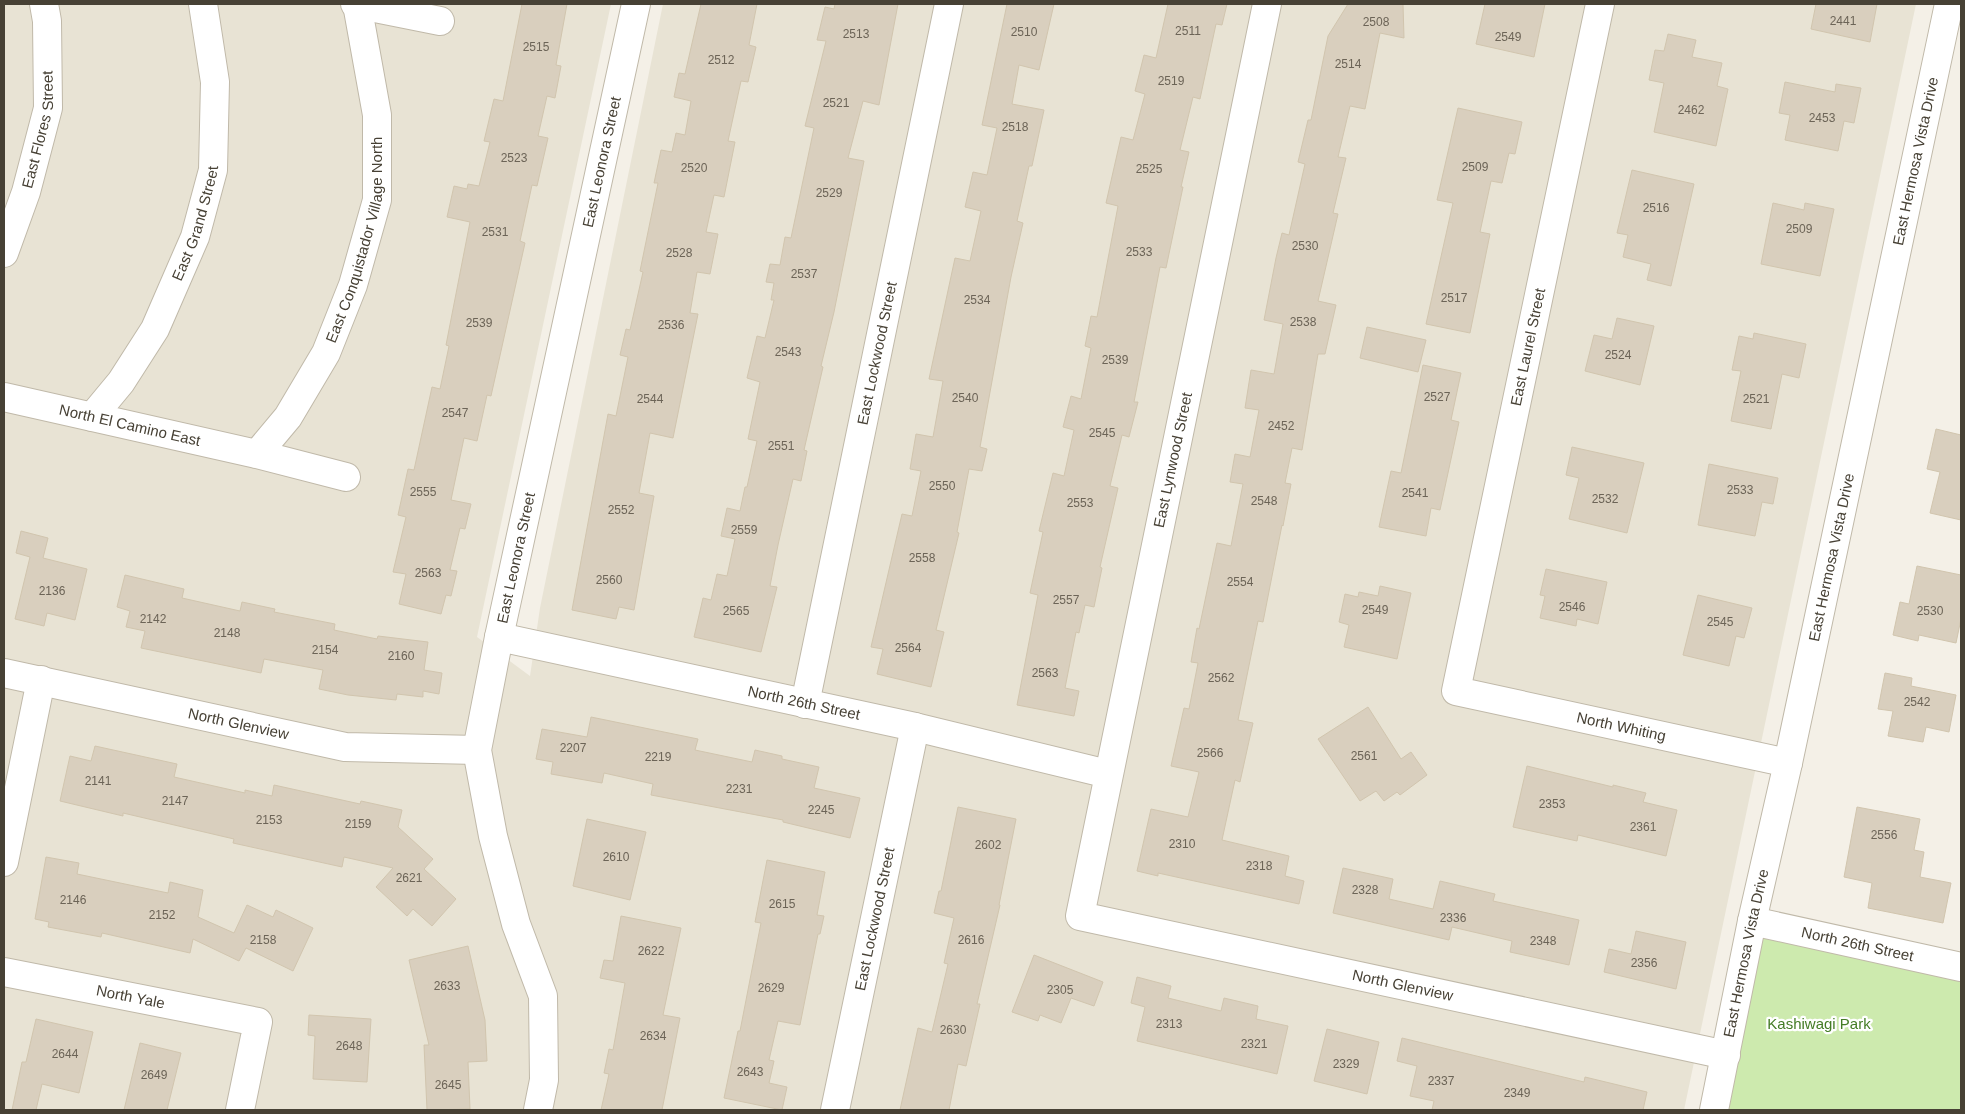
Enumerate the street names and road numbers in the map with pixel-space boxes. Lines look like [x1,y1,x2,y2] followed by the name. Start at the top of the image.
[18,70,56,190] street label: East Flores Street
[1889,75,1941,247] street label: East Hermosa Vista Drive
[579,94,624,229] street label: East Leonora Street
[322,137,385,345] street label: East Conquistador Village North
[168,165,221,283] street label: East Grand Street
[854,279,900,426] street label: East Lockwood Street
[1507,286,1548,407] street label: East Laurel Street
[1150,390,1195,529] street label: East Lynwood Street
[58,401,203,449] street label: North El Camino East
[1805,472,1857,643] street label: East Hermosa Vista Drive
[493,490,538,625] street label: East Leonora Street
[746,682,863,723] street label: North 26th Street
[187,704,291,743] street label: North Glenview
[1575,708,1668,744] street label: North Whiting
[851,845,898,992] street label: East Lockwood Street
[1720,867,1772,1039] street label: East Hermosa Vista Drive
[1800,923,1916,964] street label: North 26th Street
[1351,966,1455,1004] street label: North Glenview
[95,981,166,1011] street label: North Yale

